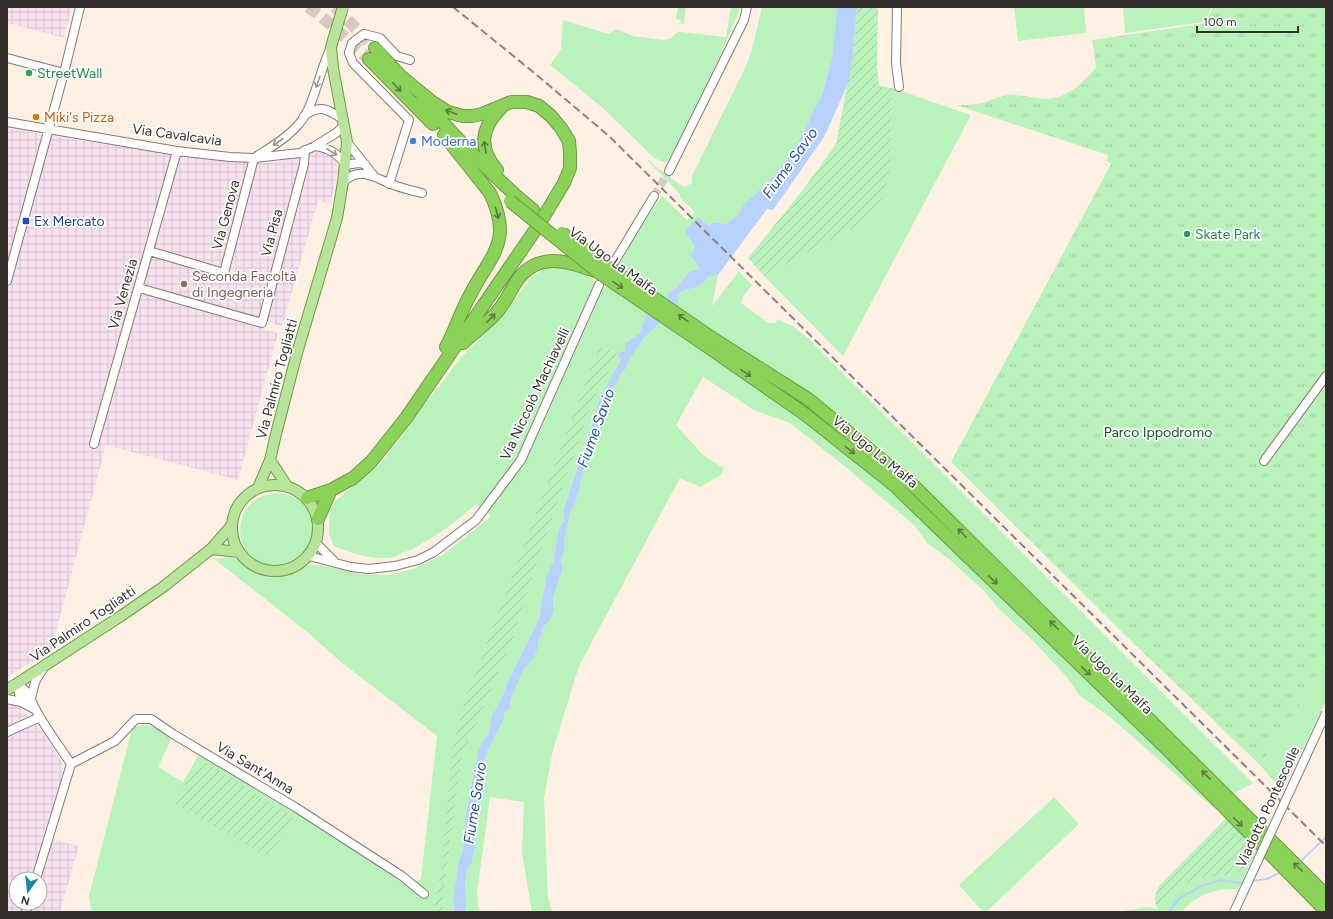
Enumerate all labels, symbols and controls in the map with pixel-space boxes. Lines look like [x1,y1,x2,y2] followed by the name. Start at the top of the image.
[1197,8,1298,34] scale bar
[1203,15,1237,29] text: 100 m
[37,65,102,82] place label: StreetWall
[24,68,34,78] marker: StreetWall
[313,75,321,87] one-way arrow
[392,82,402,92] one-way arrow
[445,107,457,115] one-way arrow
[44,109,114,126] place label: Miki's Pizza
[31,112,41,122] marker: Miki's Pizza
[131,120,223,150] street label: Via Cavalcavia
[758,124,822,202] water label: Fiume Savio
[421,133,477,150] place label: Moderna
[408,136,418,146] marker: Moderna
[273,138,284,146] one-way arrow
[481,141,489,154] one-way arrow
[327,148,338,156] one-way arrow
[208,178,244,252] street label: Via Genova
[494,206,501,219] one-way arrow
[258,207,286,259] street label: Via Pisa
[34,213,105,230] place label: Ex Mercato
[21,216,31,226] marker: Ex Mercato
[565,223,661,299] street label: Via Ugo La Malfa
[1195,226,1261,243] place label: Skate Park
[1182,229,1192,239] marker: Skate Park
[105,257,141,331] street label: Via Venezia
[192,268,296,301] place label: Seconda Facoltà di Ingegneria
[179,279,189,289] marker: Seconda Facoltà di Ingegneria
[612,281,623,289] one-way arrow
[487,313,496,323] one-way arrow
[678,314,689,322] one-way arrow
[253,317,301,441] street label: Via Palmiro Togliatti
[497,325,573,463] street label: Via Niccolò Machiavelli
[740,369,751,377] one-way arrow
[573,386,619,470] water label: Fiume Savio
[829,412,921,492] street label: Via Ugo La Malfa
[1104,424,1212,441] park label: Parco Ippodromo
[845,446,856,455] one-way arrow
[957,528,967,538] one-way arrow
[988,576,998,585] one-way arrow
[27,582,139,666] street label: Via Palmiro Togliatti
[1049,620,1059,630] one-way arrow
[1068,632,1156,718] street label: Via Ugo La Malfa
[1081,666,1091,676] one-way arrow
[213,738,297,798] street label: Via Sant'Anna
[1233,744,1304,870] street label: Viadotto Pontescolle
[460,760,490,845] water label: Fiume Savio
[1201,771,1211,780] one-way arrow
[1233,817,1243,827] one-way arrow
[1293,862,1303,872] one-way arrow
[8,871,48,911] north arrow
[20,893,31,908] text: N

